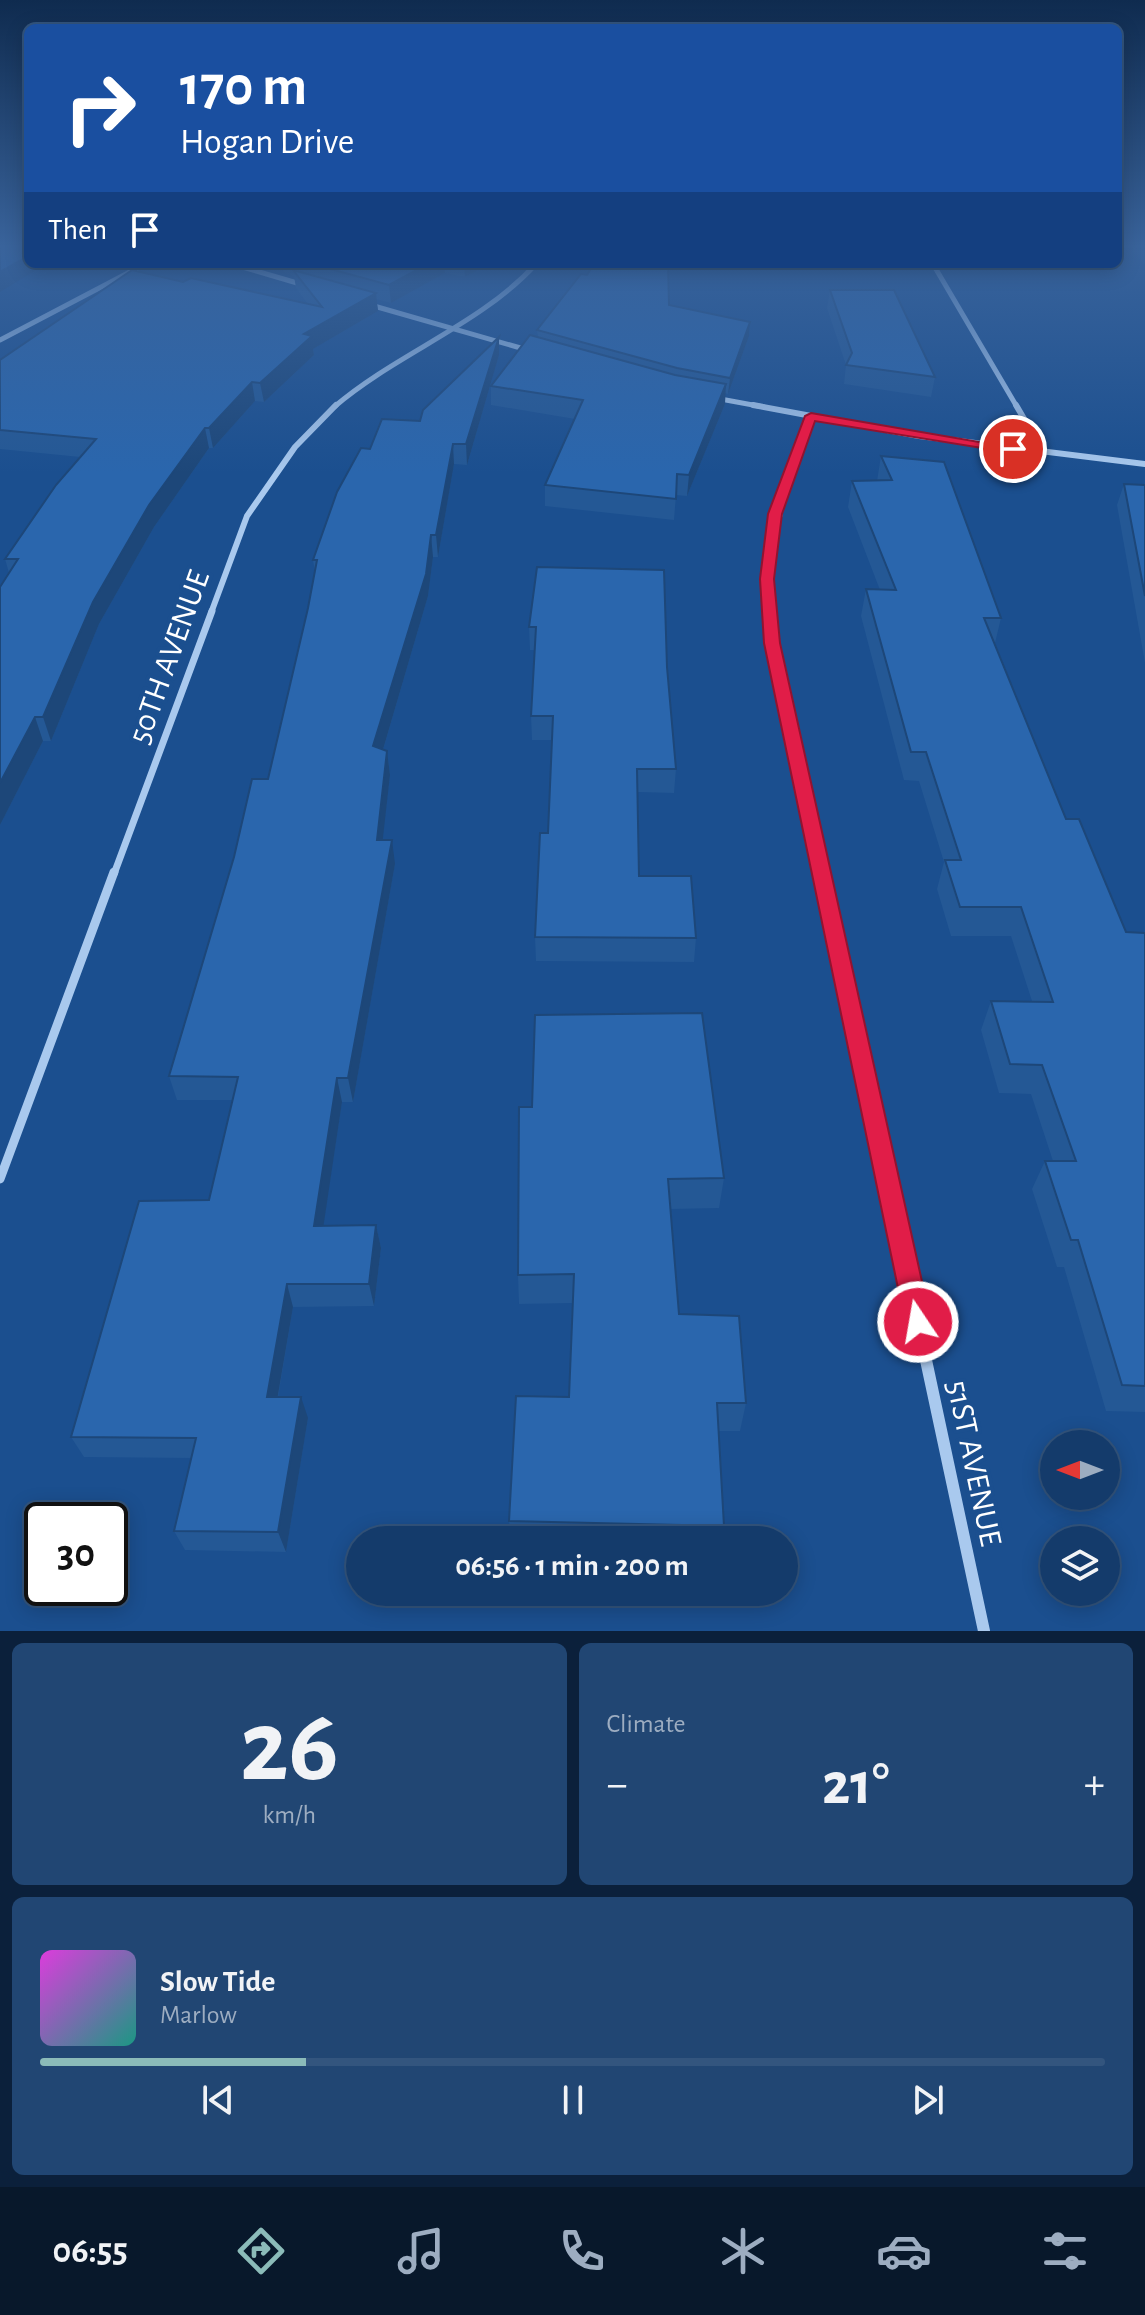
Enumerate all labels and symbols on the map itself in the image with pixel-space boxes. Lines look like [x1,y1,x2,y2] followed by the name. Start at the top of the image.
[979,415,1047,483] pin
[123,566,215,748] street label: 50TH AVENUE
[876,1280,960,1364] position arrow
[941,1377,1007,1549] street label: 51ST AVENUE
[1040,1430,1120,1510] north arrow
[24,1502,128,1606] speed limit sign: 30

